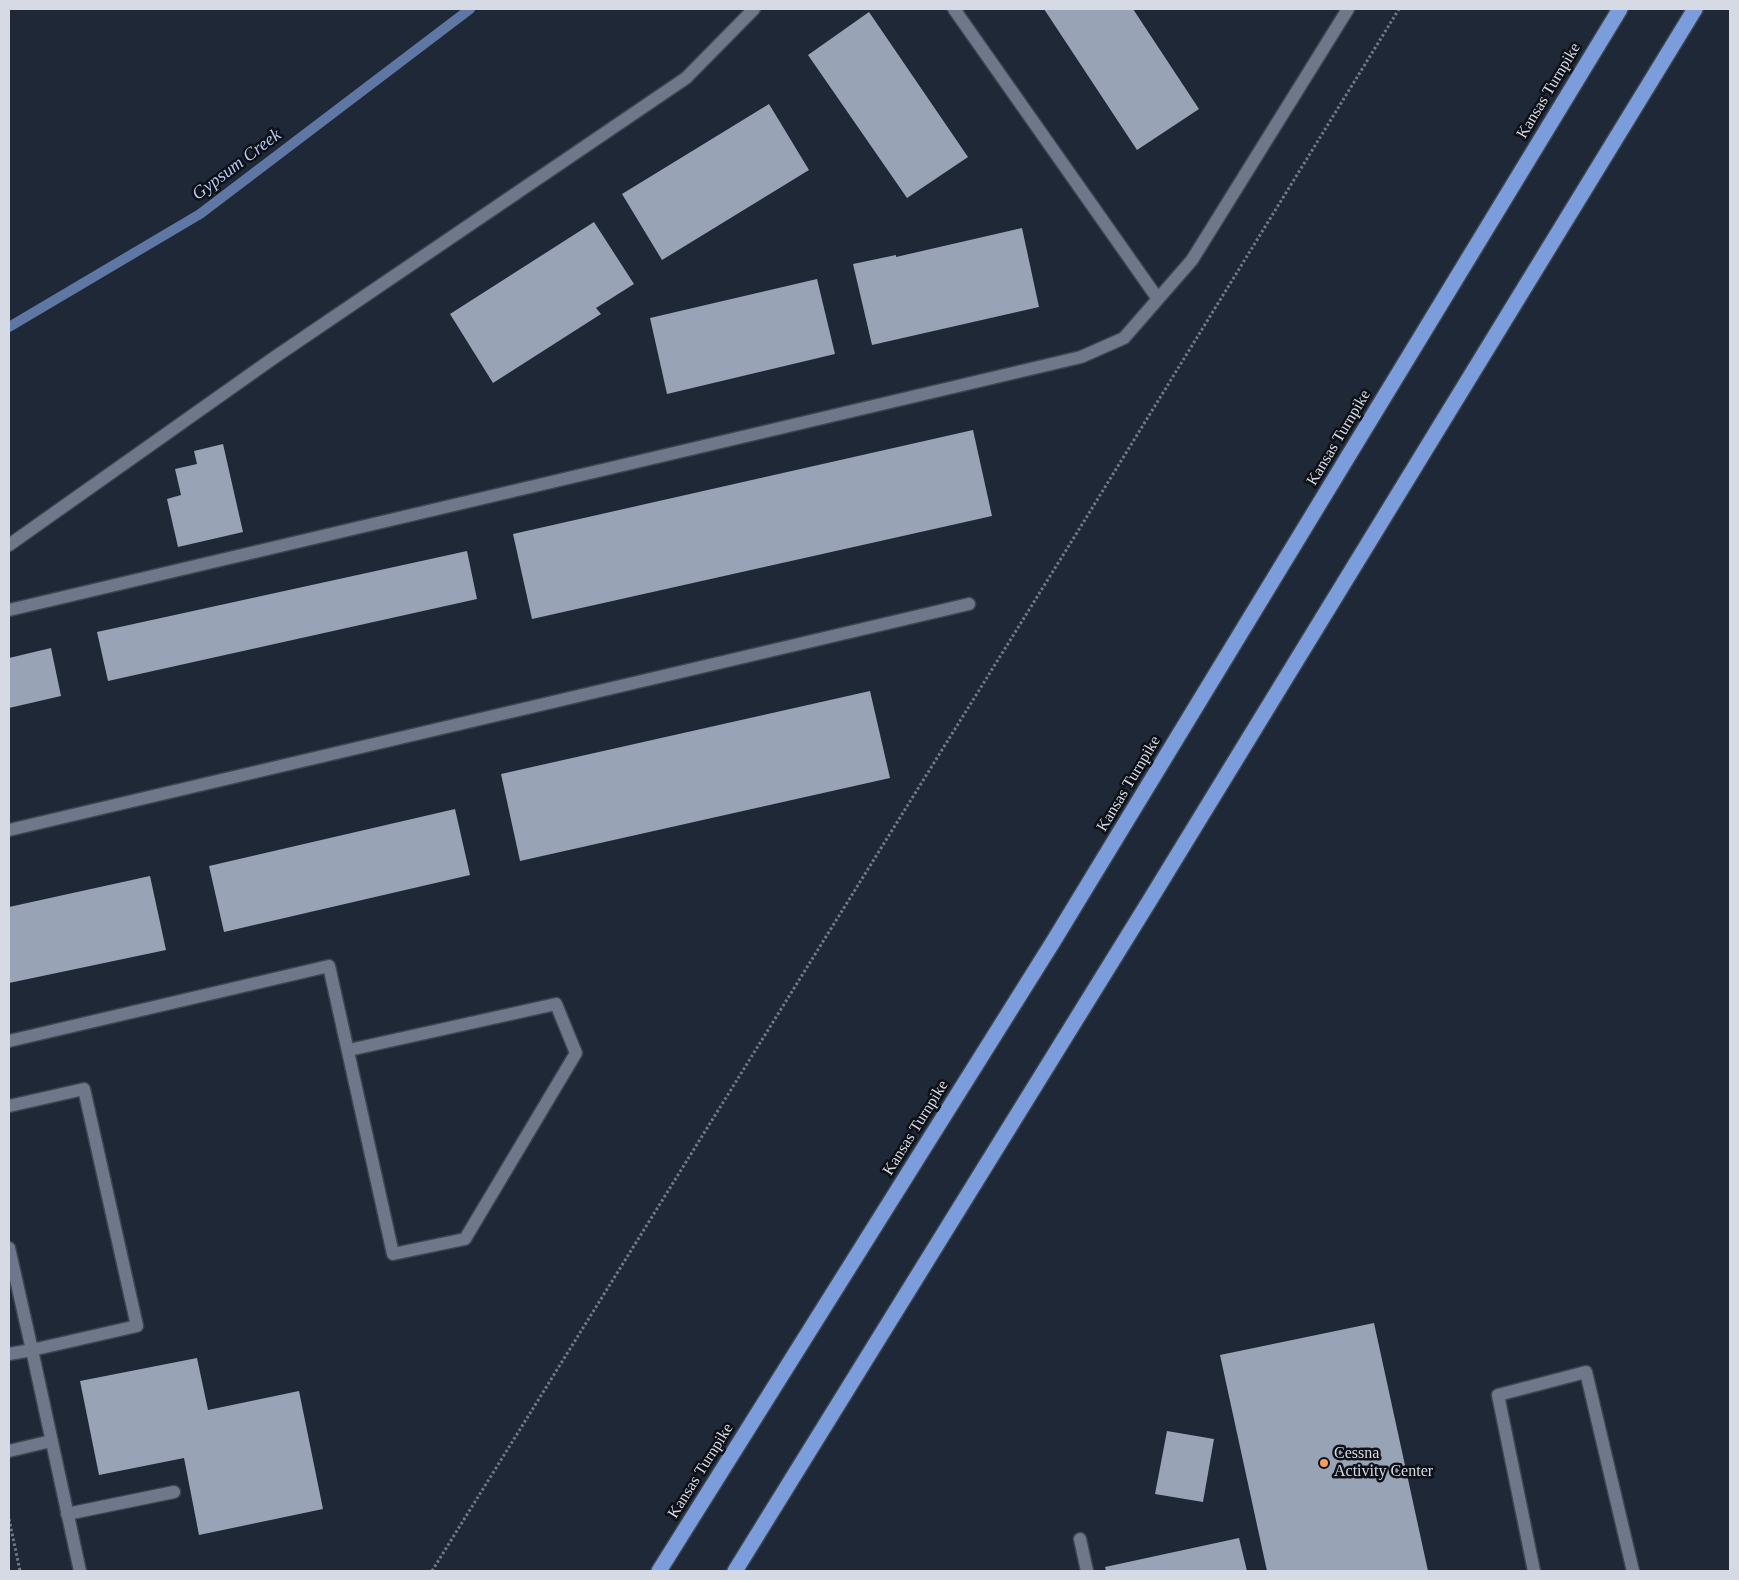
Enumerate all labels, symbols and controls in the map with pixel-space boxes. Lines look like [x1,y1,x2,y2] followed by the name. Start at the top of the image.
[1513,40,1585,142] street label: Kansas Turnpike
[188,125,286,205] water label: Gypsum Creek
[1303,387,1375,489] street label: Kansas Turnpike
[1093,733,1165,835] street label: Kansas Turnpike
[879,1077,953,1179] street label: Kansas Turnpike
[664,1420,738,1522] street label: Kansas Turnpike
[1334,1444,1433,1482] place label: Cessna Activity Center
[1318,1457,1330,1469] marker: Cessna Activity Center

